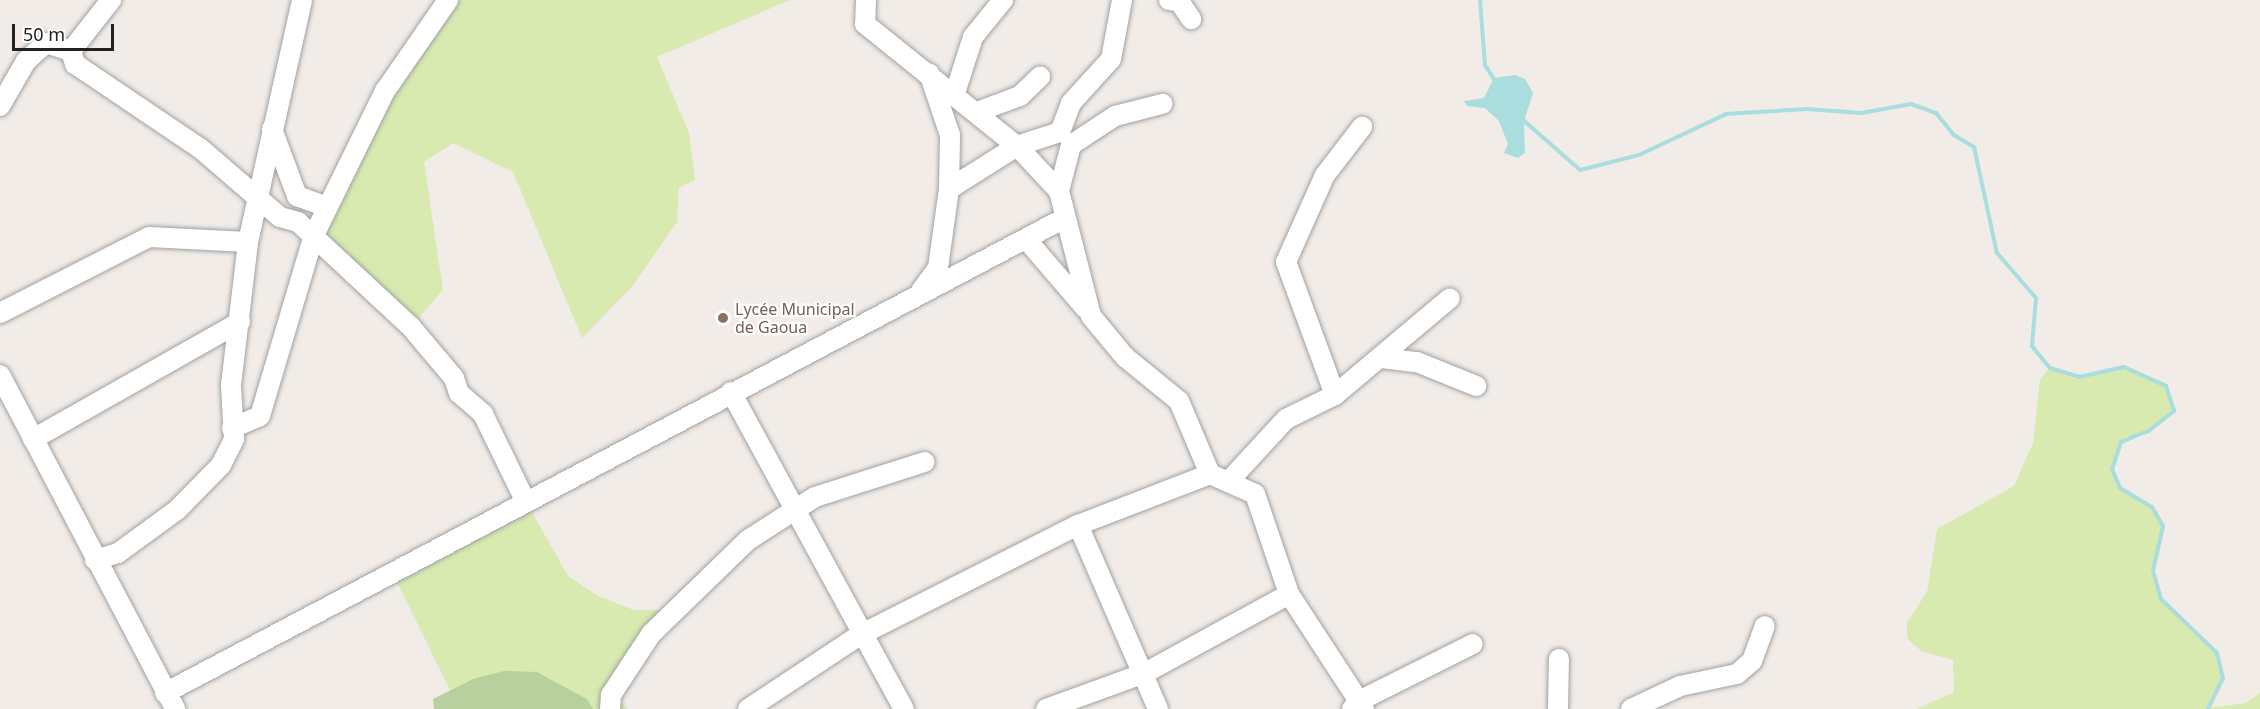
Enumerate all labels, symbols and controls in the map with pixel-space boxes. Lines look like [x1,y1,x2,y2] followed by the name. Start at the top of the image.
[15,12,117,50] scale bar
[23,22,65,46] text: 50 m
[735,299,855,337] place label: Lycée Municipal de Gaoua
[716,311,730,325] marker: Lycée Municipal de Gaoua

